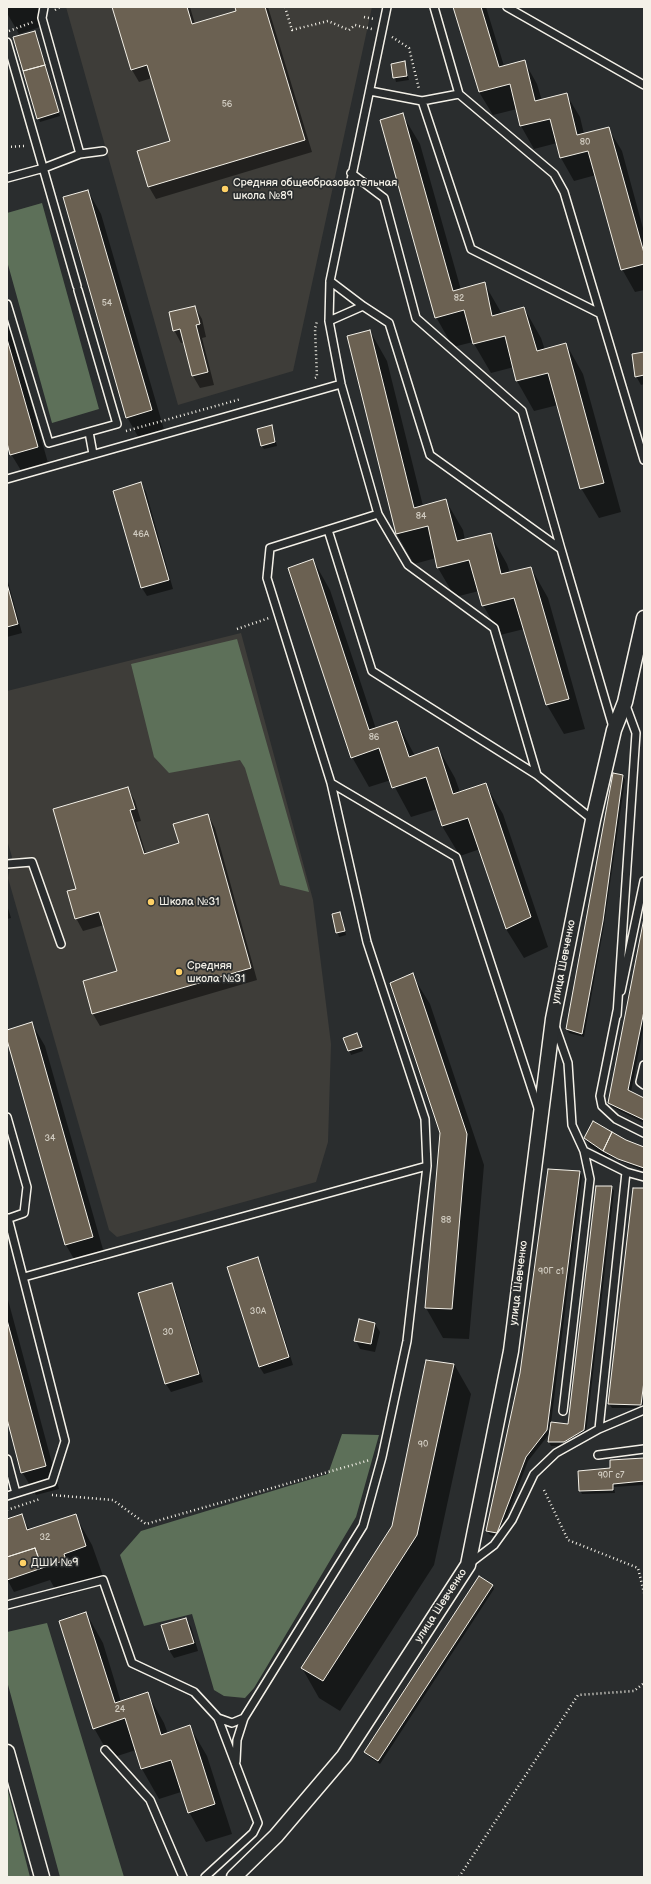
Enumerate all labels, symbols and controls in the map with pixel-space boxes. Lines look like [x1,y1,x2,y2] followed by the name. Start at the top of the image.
[222,100,232,110] house number: 56
[580,138,590,148] house number: 80
[233,176,397,202] place label: Средняя общеобразовательная школа №89
[220,184,230,194] marker: Средняя общеобразовательная школа №89
[454,294,464,304] house number: 82
[102,299,112,309] house number: 54
[416,512,426,522] house number: 84
[133,530,149,540] house number: 46А
[369,733,379,743] house number: 86
[159,895,219,909] place label: Школа №31
[146,897,156,907] marker: Школа №31
[549,919,579,1005] street label: улица Шевченко
[187,959,245,985] place label: Средняя школа №31
[174,967,184,977] marker: Средняя школа №31
[44,1134,56,1144] house number: 34
[441,1216,451,1226] house number: 88
[507,1240,531,1326] street label: улица Шевченко
[538,1267,564,1277] house number: 90Г с1
[250,1307,266,1317] house number: 30А
[163,1328,173,1338] house number: 30
[418,1440,428,1450] house number: 90
[598,1471,624,1481] house number: 90Г с7
[40,1533,50,1543] house number: 32
[31,1556,79,1570] place label: ДШИ №9
[18,1558,28,1568] marker: ДШИ №9
[412,1567,470,1645] street label: улица Шевченко
[115,1705,125,1715] house number: 24

